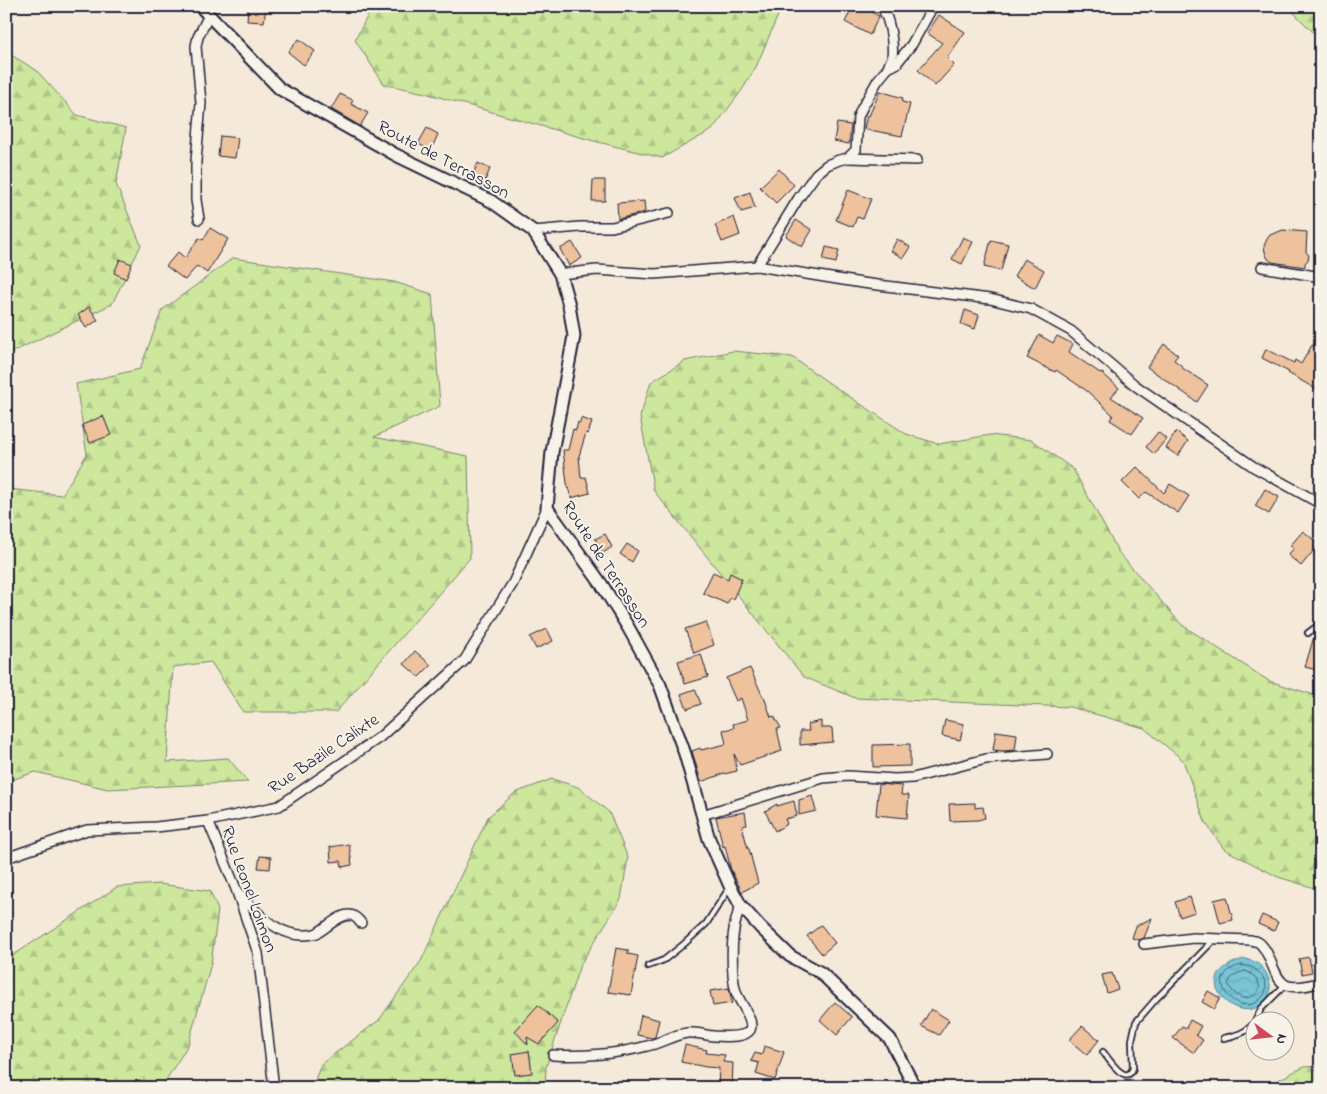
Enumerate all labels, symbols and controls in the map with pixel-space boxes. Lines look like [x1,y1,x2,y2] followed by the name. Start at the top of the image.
[372,115,514,207] street label: Route de Terrasson
[554,497,656,634] street label: Route de Terrasson
[263,707,386,802] street label: Rue Bazile Calixte
[213,823,283,957] street label: Rue Leonel Loimon
[1244,1012,1294,1062] north arrow
[1270,1032,1292,1046] text: N

